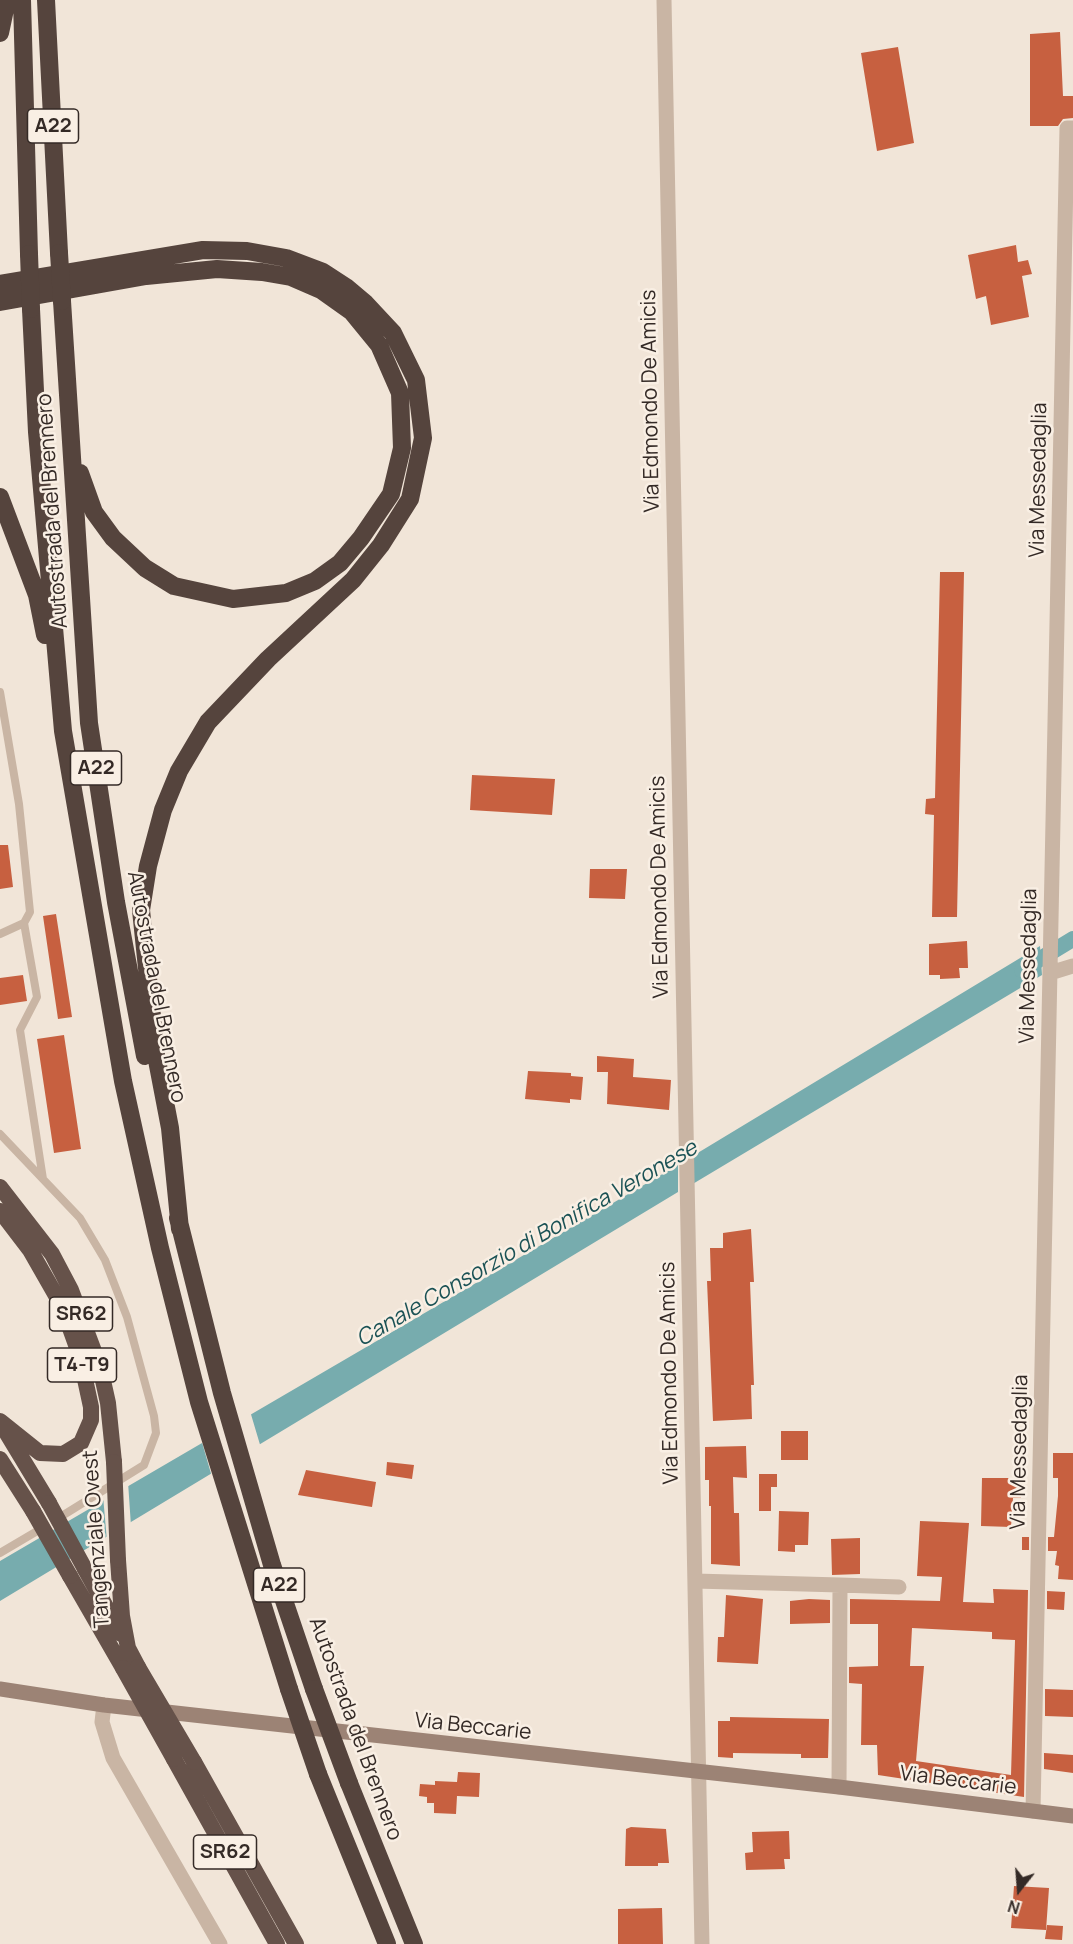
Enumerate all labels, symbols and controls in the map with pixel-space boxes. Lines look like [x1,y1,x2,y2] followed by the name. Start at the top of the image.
[28,109,78,143] road number: A22
[636,289,666,513] street label: Via Edmondo De Amicis
[32,393,74,629] street label: Autostrada del Brennero
[1025,402,1053,558] street label: Via Messedaglia
[70,751,122,785] road number: A22
[645,775,675,999] street label: Via Edmondo De Amicis
[121,869,191,1105] street label: Autostrada del Brennero
[1015,888,1043,1044] street label: Via Messedaglia
[352,1135,702,1353] water label: Canale Consorzio di Bonifica Veronese
[655,1261,685,1485] street label: Via Edmondo De Amicis
[50,1297,112,1331] road number: SR62
[48,1348,116,1382] road number: T4-T9
[1006,1374,1034,1530] street label: Via Messedaglia
[78,1449,116,1629] street label: Tangenziale Ovest
[254,1568,304,1602] road number: A22
[303,1614,407,1844] street label: Autostrada del Brennero
[413,1708,533,1746] street label: Via Beccarie
[898,1761,1018,1801] street label: Via Beccarie
[194,1835,256,1869] road number: SR62
[989,1860,1049,1920] north arrow
[1005,1895,1022,1919] text: N

